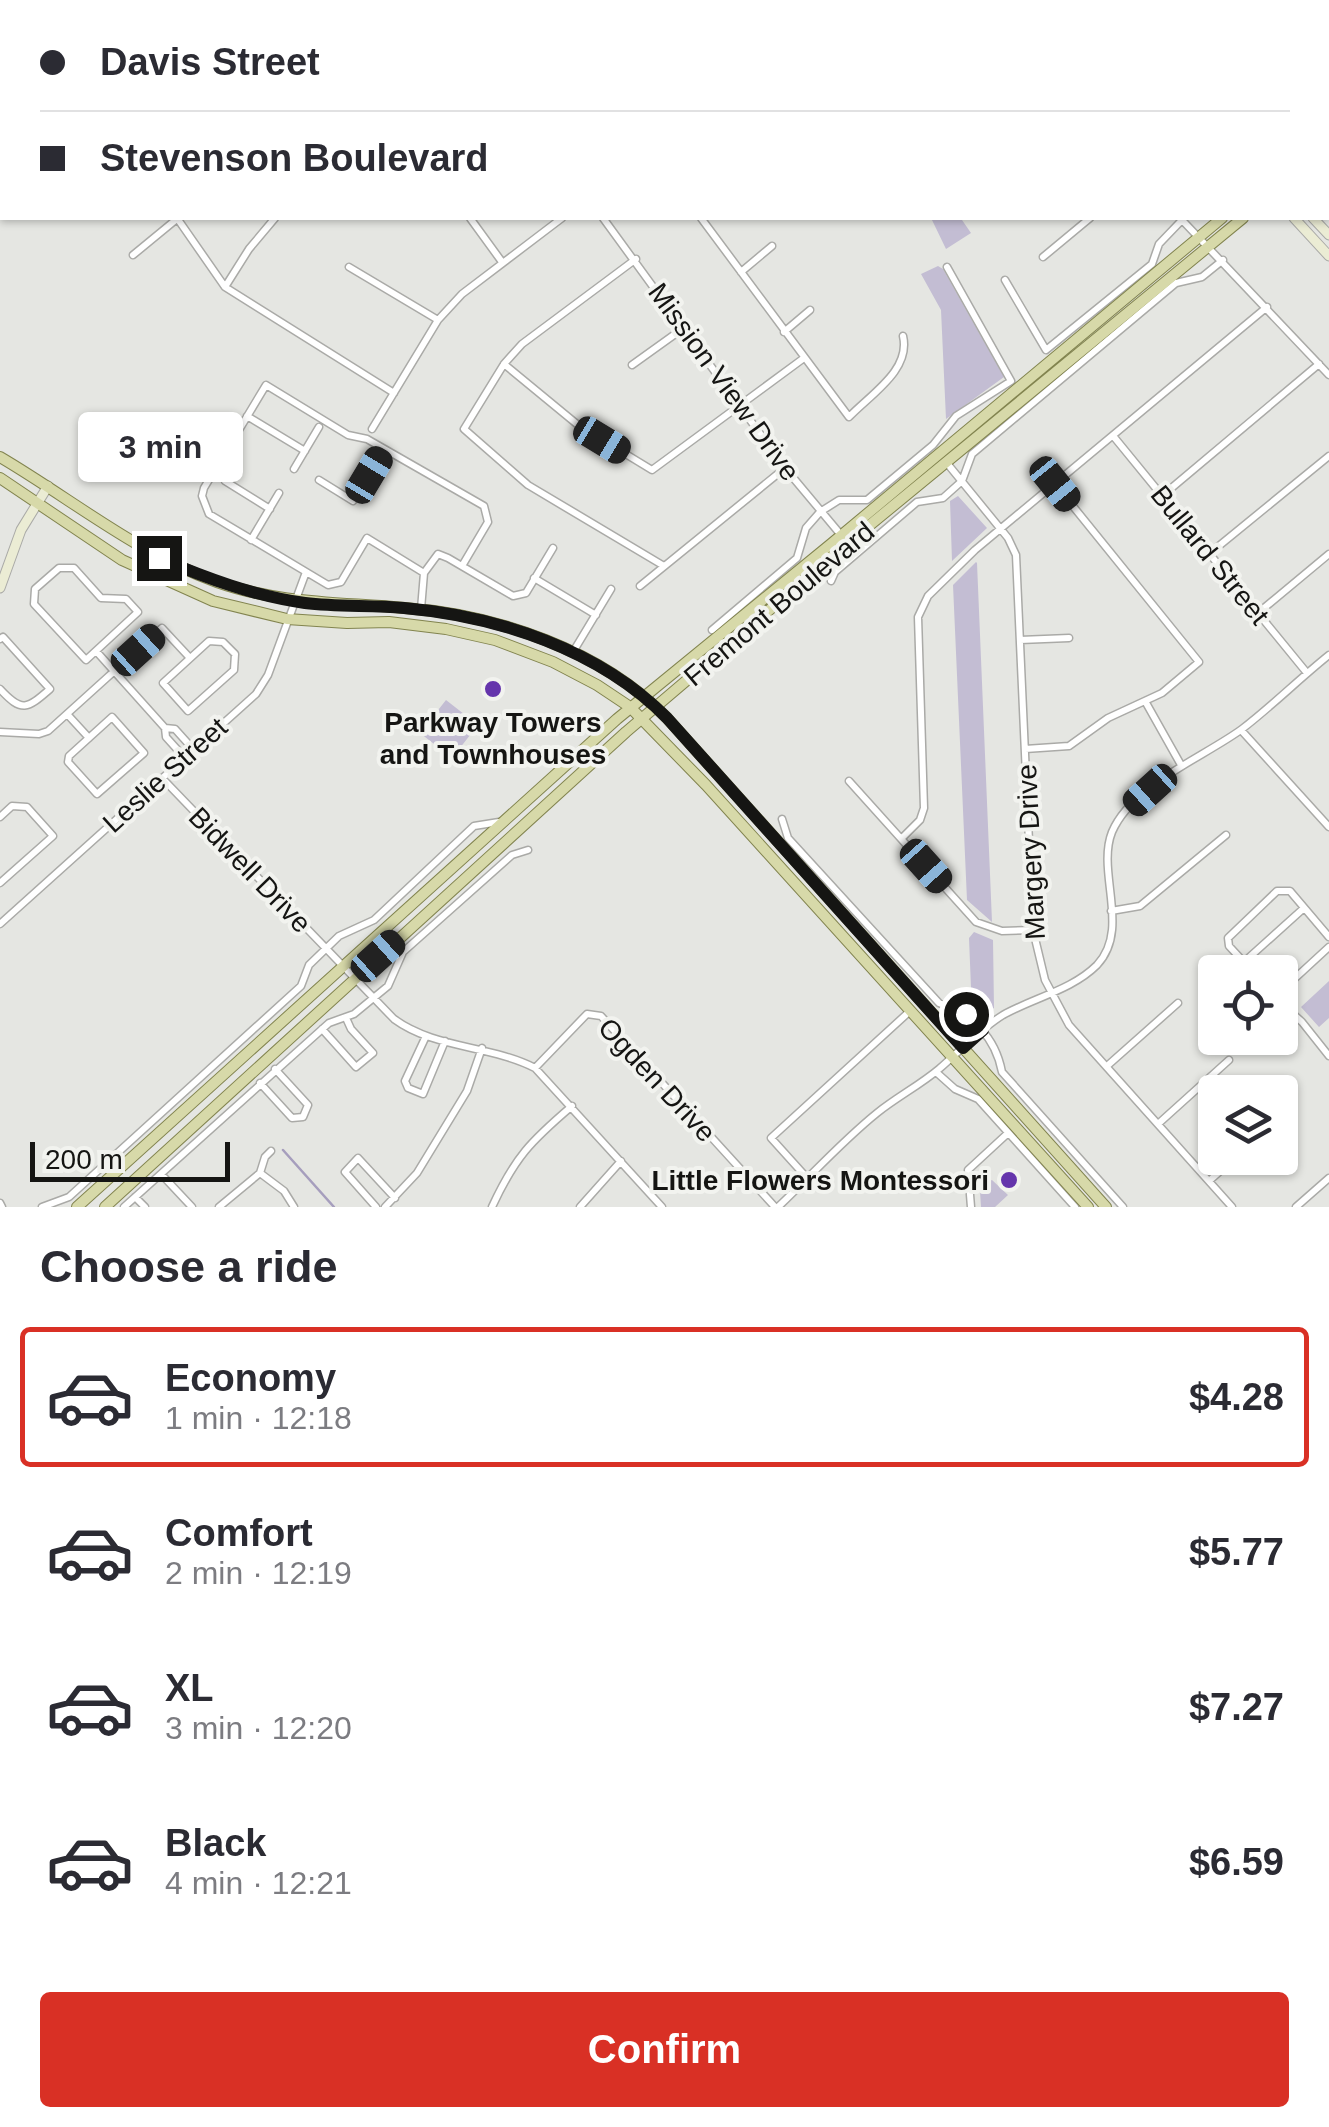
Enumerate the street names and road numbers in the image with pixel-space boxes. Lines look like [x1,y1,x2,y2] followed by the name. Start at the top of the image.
[642,277,806,487] street label: Mission View Drive
[1145,479,1276,631] street label: Bullard Street
[678,516,880,692] street label: Fremont Boulevard
[97,711,233,839] street label: Leslie Street
[1011,763,1051,941] street label: Margery Drive
[183,801,317,939] street label: Bidwell Drive
[592,1012,722,1148] street label: Ogden Drive

